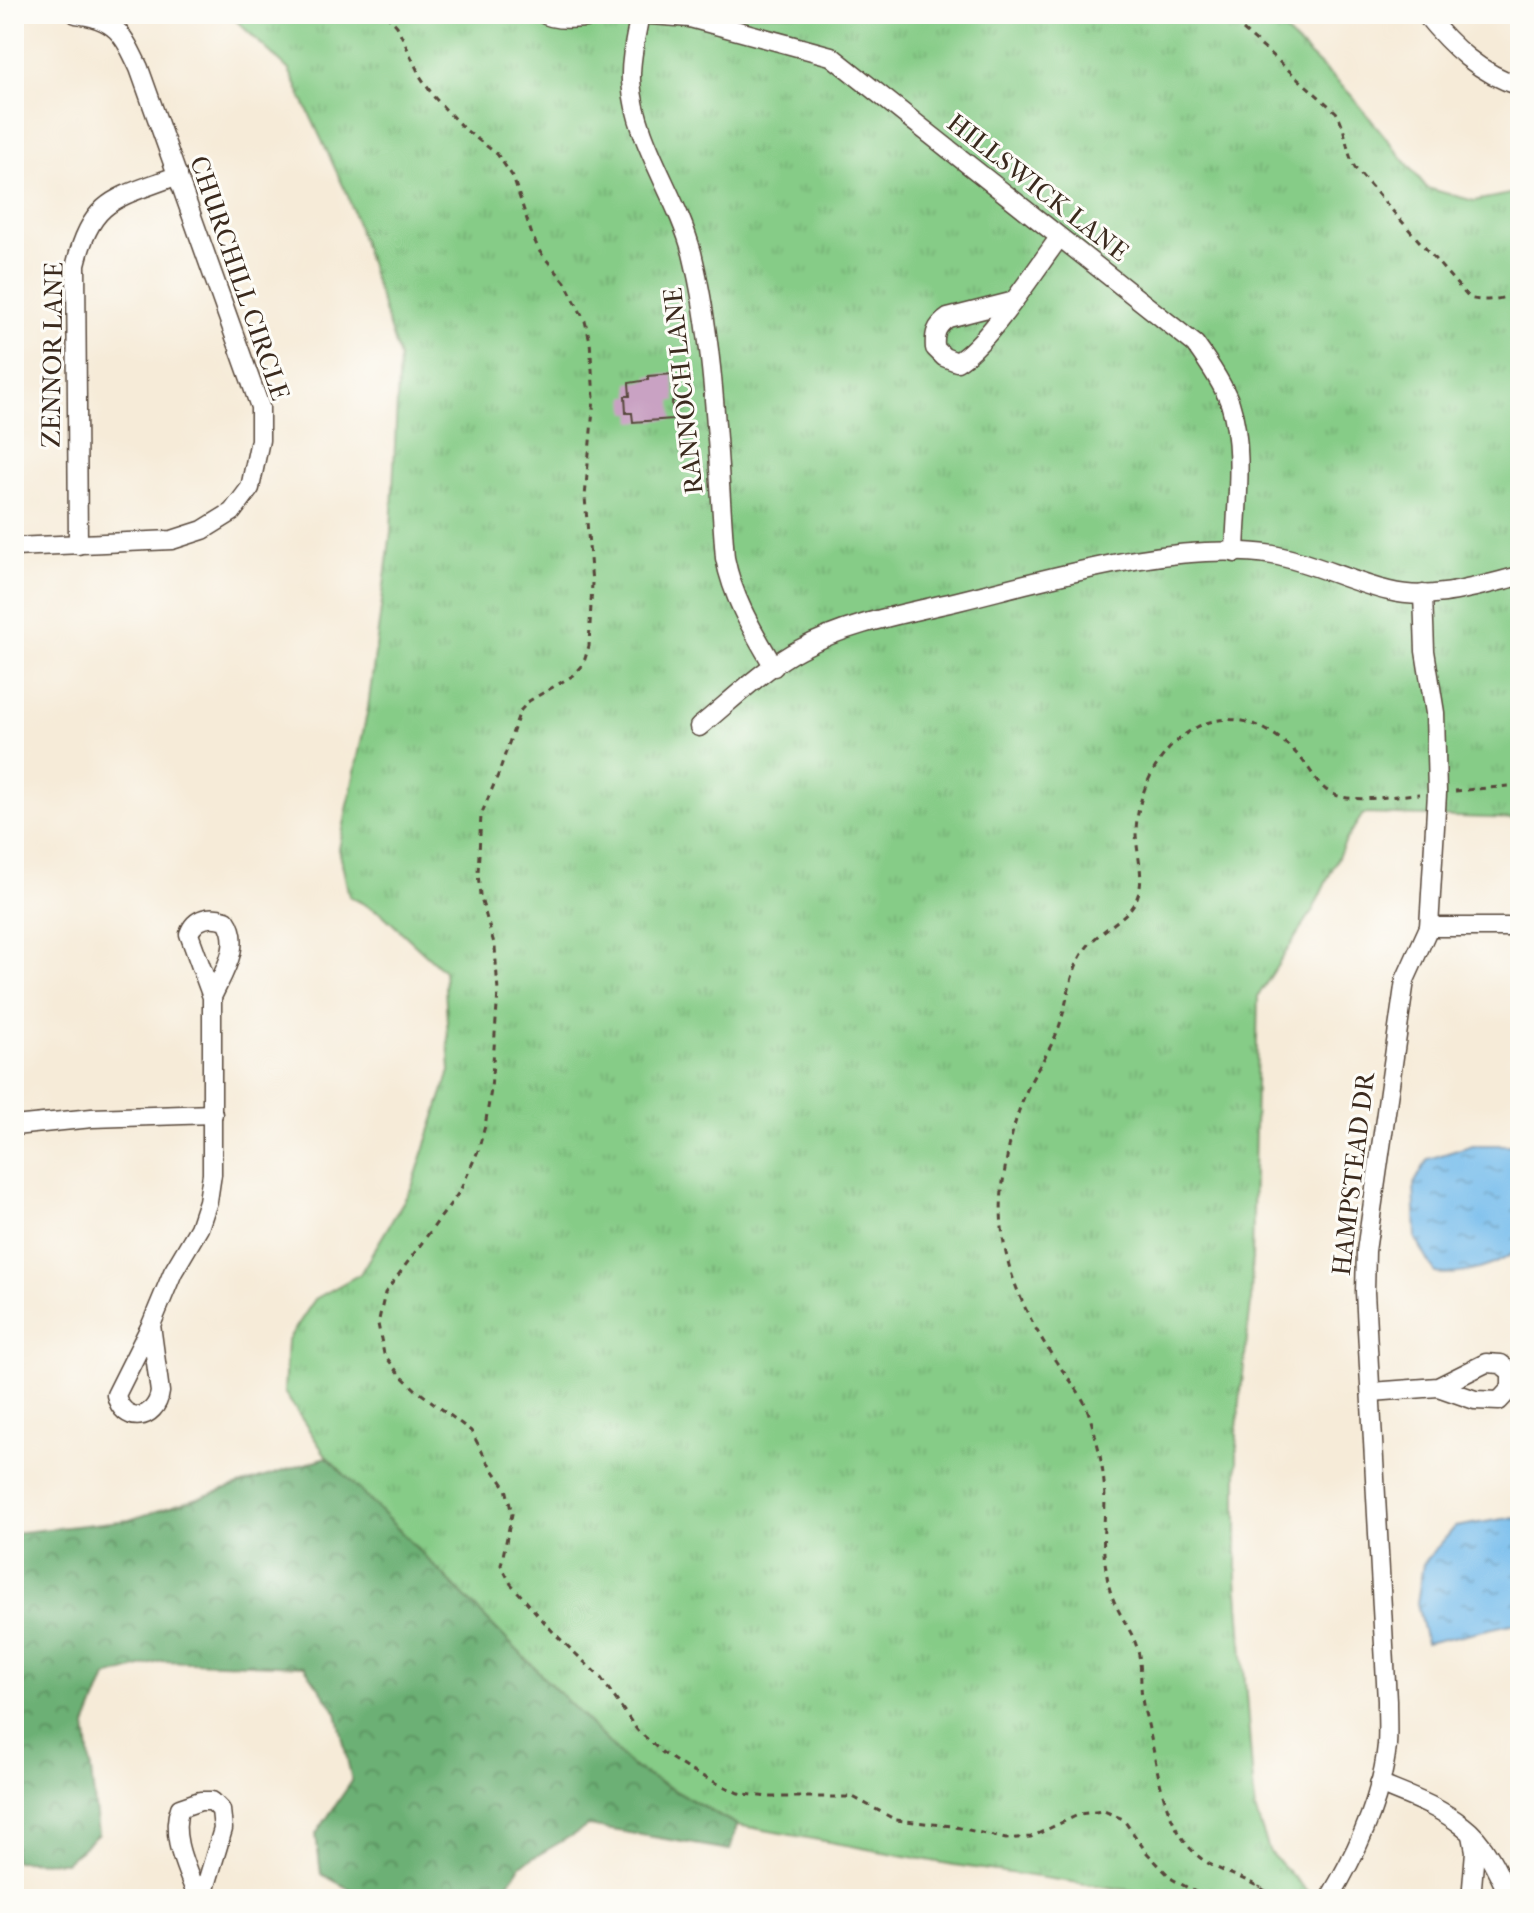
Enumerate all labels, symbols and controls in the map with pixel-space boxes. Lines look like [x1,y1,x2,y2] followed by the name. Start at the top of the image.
[941,107,1135,268] street label: HILLSWICK LANE
[183,152,296,404] street label: CHURCHILL CIRCLE
[35,262,70,448] street label: ZENNOR LANE
[657,286,710,496] street label: RANNOCH LANE
[1326,1070,1381,1277] street label: HAMPSTEAD DR

